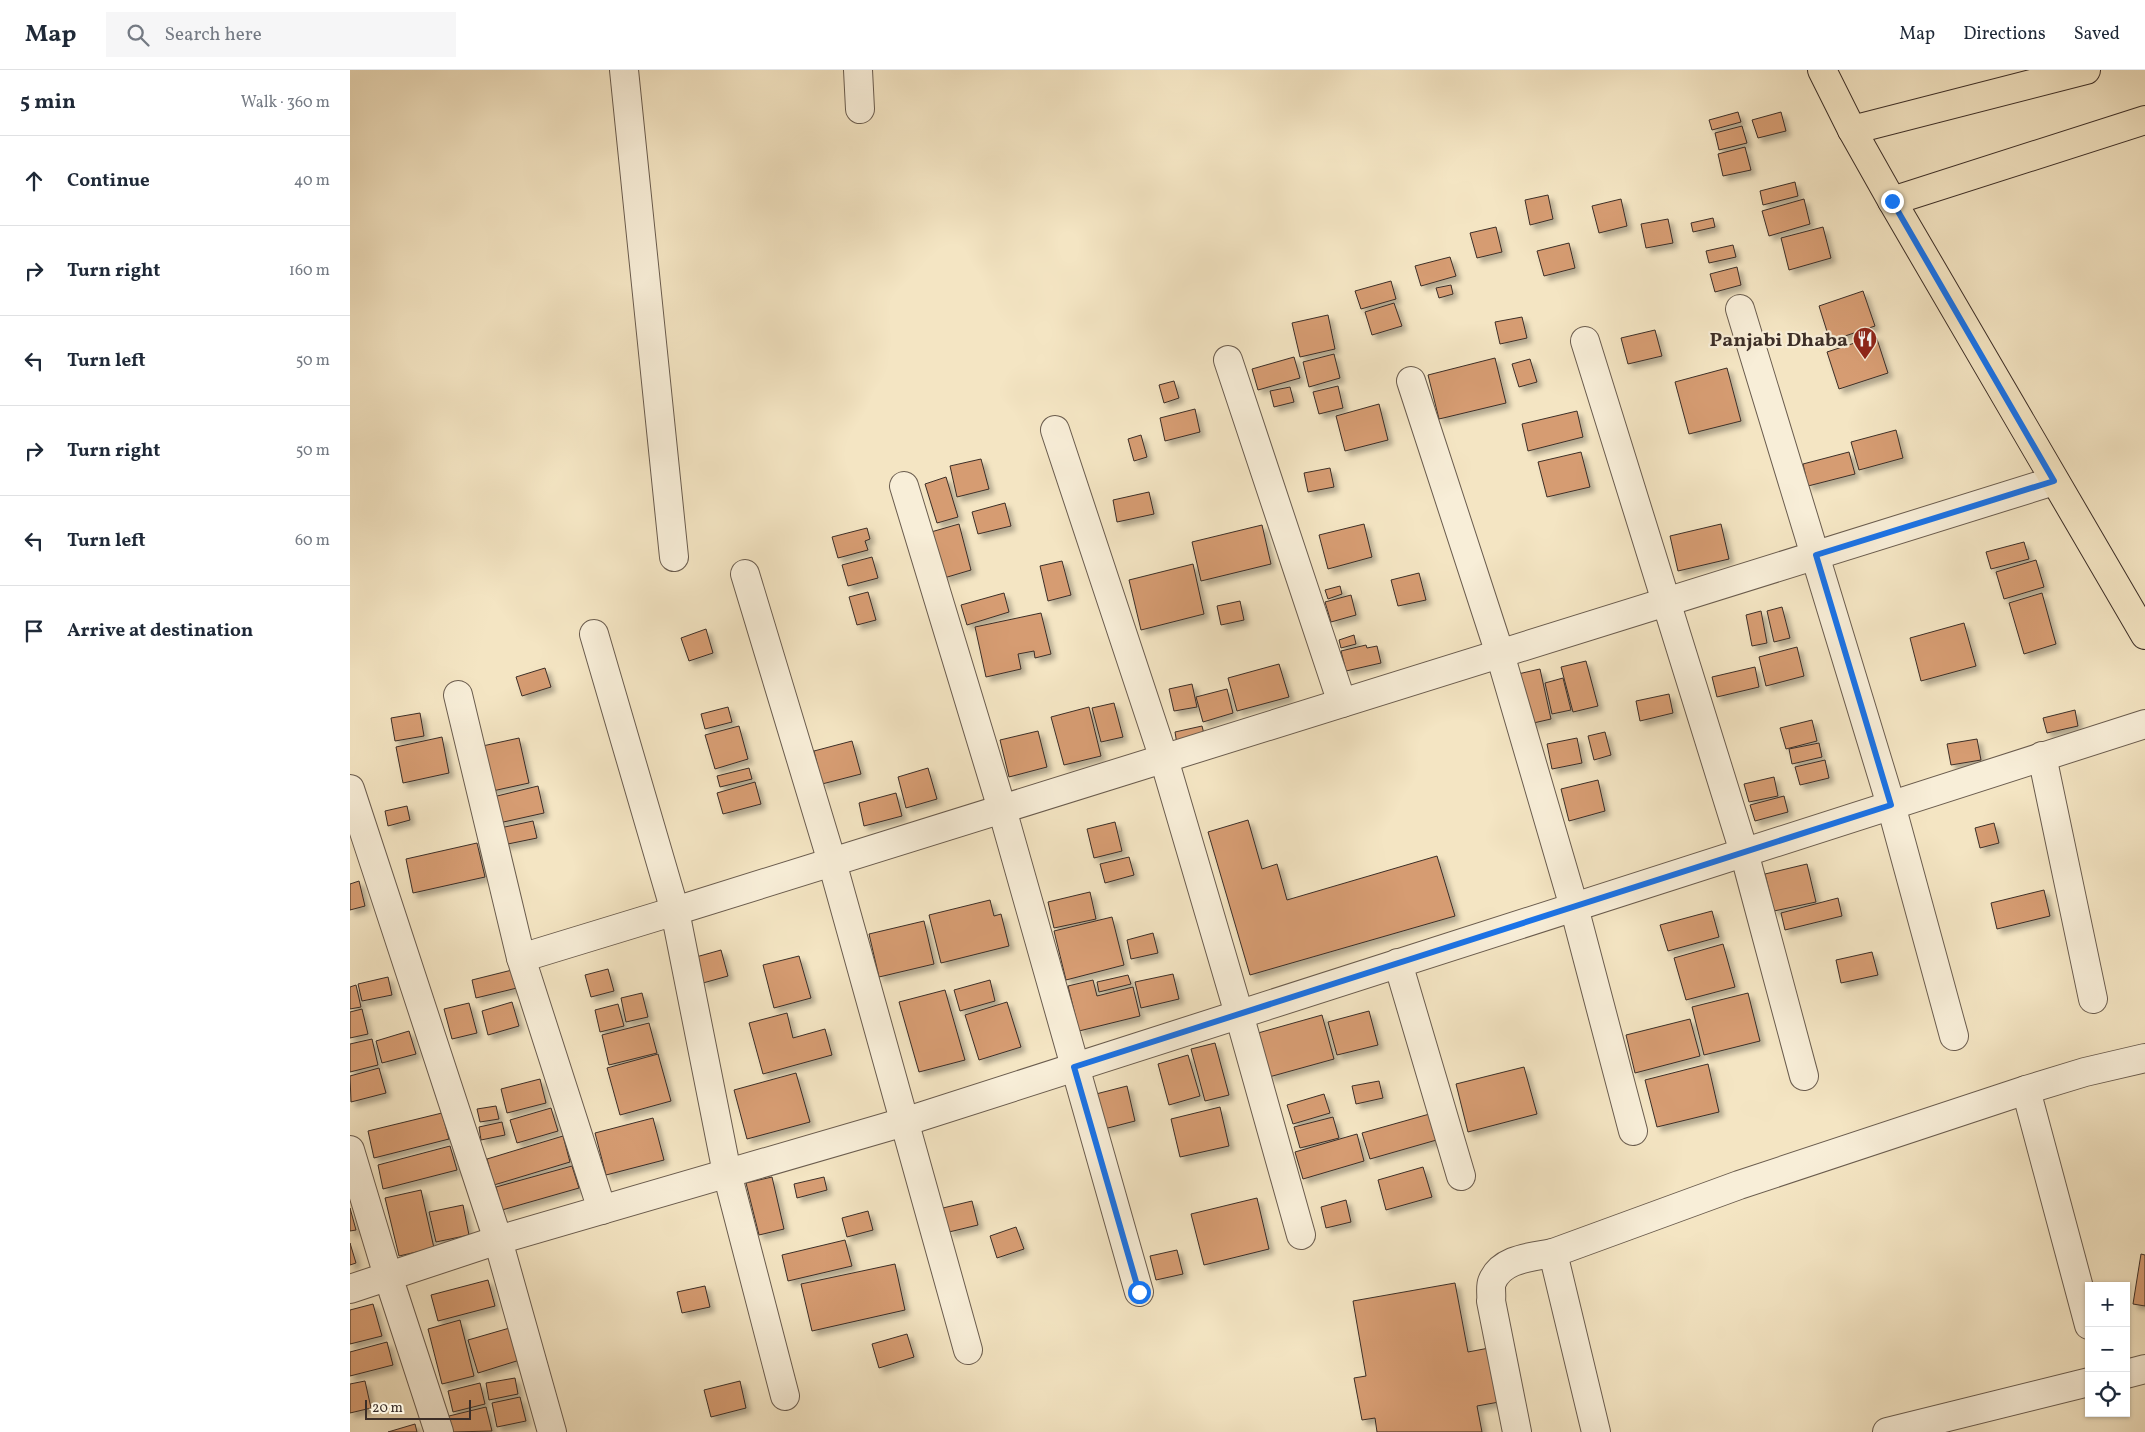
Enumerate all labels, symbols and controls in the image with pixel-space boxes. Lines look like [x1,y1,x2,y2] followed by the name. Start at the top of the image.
[106,12,456,57] search box
[25,18,76,52] text: Map
[124,21,152,49] icon: search
[164,22,262,48] text: Search here
[1899,22,1935,47] text: Map
[1963,22,2046,47] text: Directions
[2074,22,2120,47] text: Saved
[20,88,76,117] text: 5 min
[241,92,330,114] text: Walk · 360 m
[20,167,48,195] icon: ahead
[67,168,150,194] text: Continue
[294,170,330,192] text: 40 m
[1881,190,1904,213] route end
[20,257,48,285] icon: right
[67,258,160,284] text: Turn right
[289,260,330,282] text: 160 m
[1852,326,1878,360] restaurant icon: Panjabi Dhaba
[1709,327,1848,355] place label: Panjabi Dhaba
[20,347,48,375] icon: left
[67,348,146,374] text: Turn left
[296,350,330,372] text: 50 m
[20,437,48,465] icon: right
[67,438,160,464] text: Turn right
[296,440,330,462] text: 50 m
[20,527,48,555] icon: left
[67,528,146,554] text: Turn left
[295,530,330,552] text: 60 m
[20,617,48,645] icon: arrive
[67,618,253,644] text: Arrive at destination
[1128,1281,1151,1304] route start
[2085,1282,2130,1417] map controls
[2085,1282,2130,1327] button: +
[2085,1327,2130,1372] button: −
[2085,1372,2130,1417] button: locate
[365,1397,471,1420] scale bar
[372,1399,403,1418] text: 20 m

